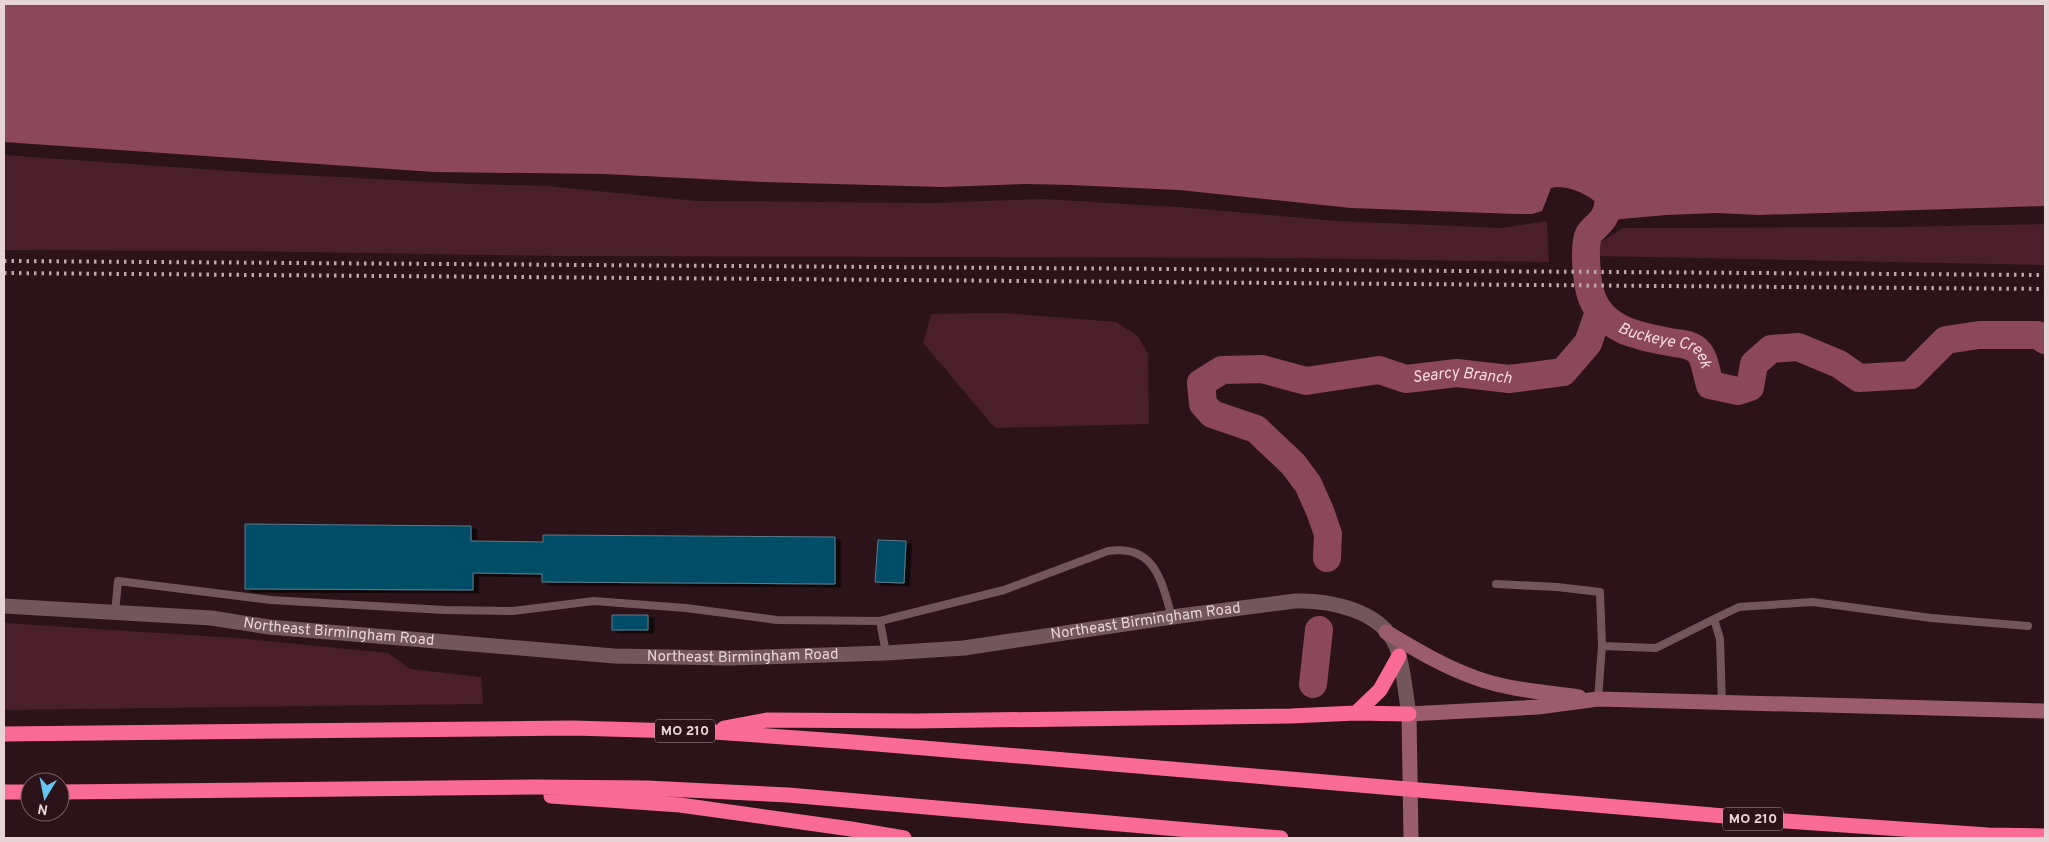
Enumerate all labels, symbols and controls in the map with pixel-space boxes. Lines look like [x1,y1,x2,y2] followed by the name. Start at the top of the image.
[1614,318,1716,372] water label: Buckeye Creek
[1411,363,1513,389] water label: Searcy Branch
[1049,599,1242,644] street label: Northeast Birmingham Road
[242,614,435,650] street label: Northeast Birmingham Road
[647,645,839,668] street label: Northeast Birmingham Road
[655,719,715,742] road number: MO 210
[20,772,70,822] north arrow
[37,799,49,818] text: N
[1723,808,1783,831] road number: MO 210

